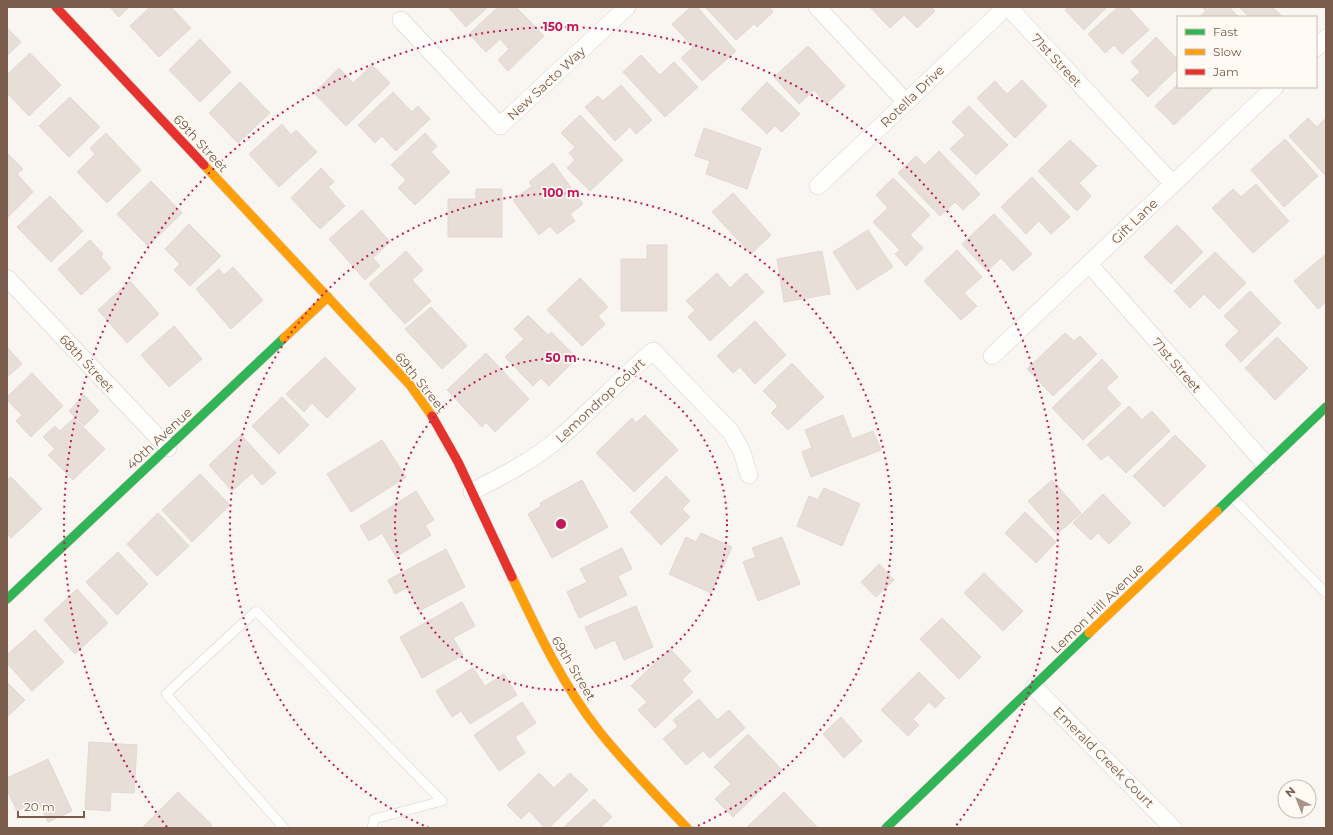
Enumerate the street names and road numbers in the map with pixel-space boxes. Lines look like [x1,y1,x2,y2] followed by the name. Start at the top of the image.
[1028,30,1086,90] street label: 71st Street
[504,42,589,123] street label: New Sacto Way
[877,61,947,130] street label: Rotella Drive
[170,111,232,175] street label: 69th Street
[1107,195,1161,247] street label: Gift Lane
[56,331,118,395] street label: 68th Street
[1149,335,1205,395] street label: 71st Street
[392,349,450,415] street label: 69th Street
[552,354,648,446] street label: Lemondrop Court
[123,403,195,472] street label: 40th Avenue
[1047,559,1147,657] street label: Lemon Hill Avenue
[548,633,600,703] street label: 69th Street
[1050,703,1158,811] street label: Emerald Creek Court

